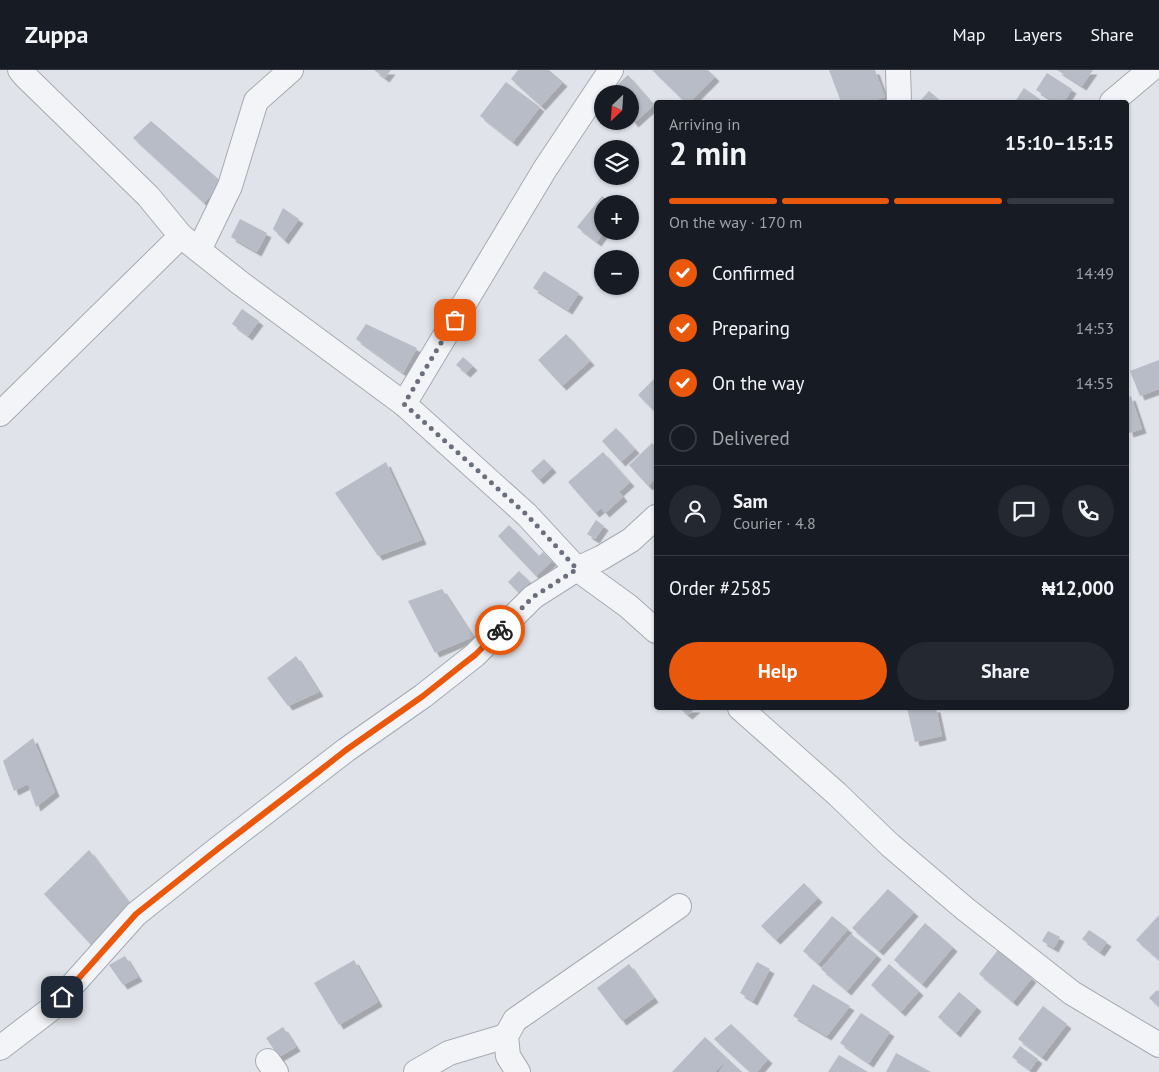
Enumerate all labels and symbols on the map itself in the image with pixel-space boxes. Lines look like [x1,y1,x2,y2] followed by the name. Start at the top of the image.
[594,85,639,130] north arrow
[434,299,476,341] pin
[475,605,525,655] courier
[41,976,83,1018] pin

